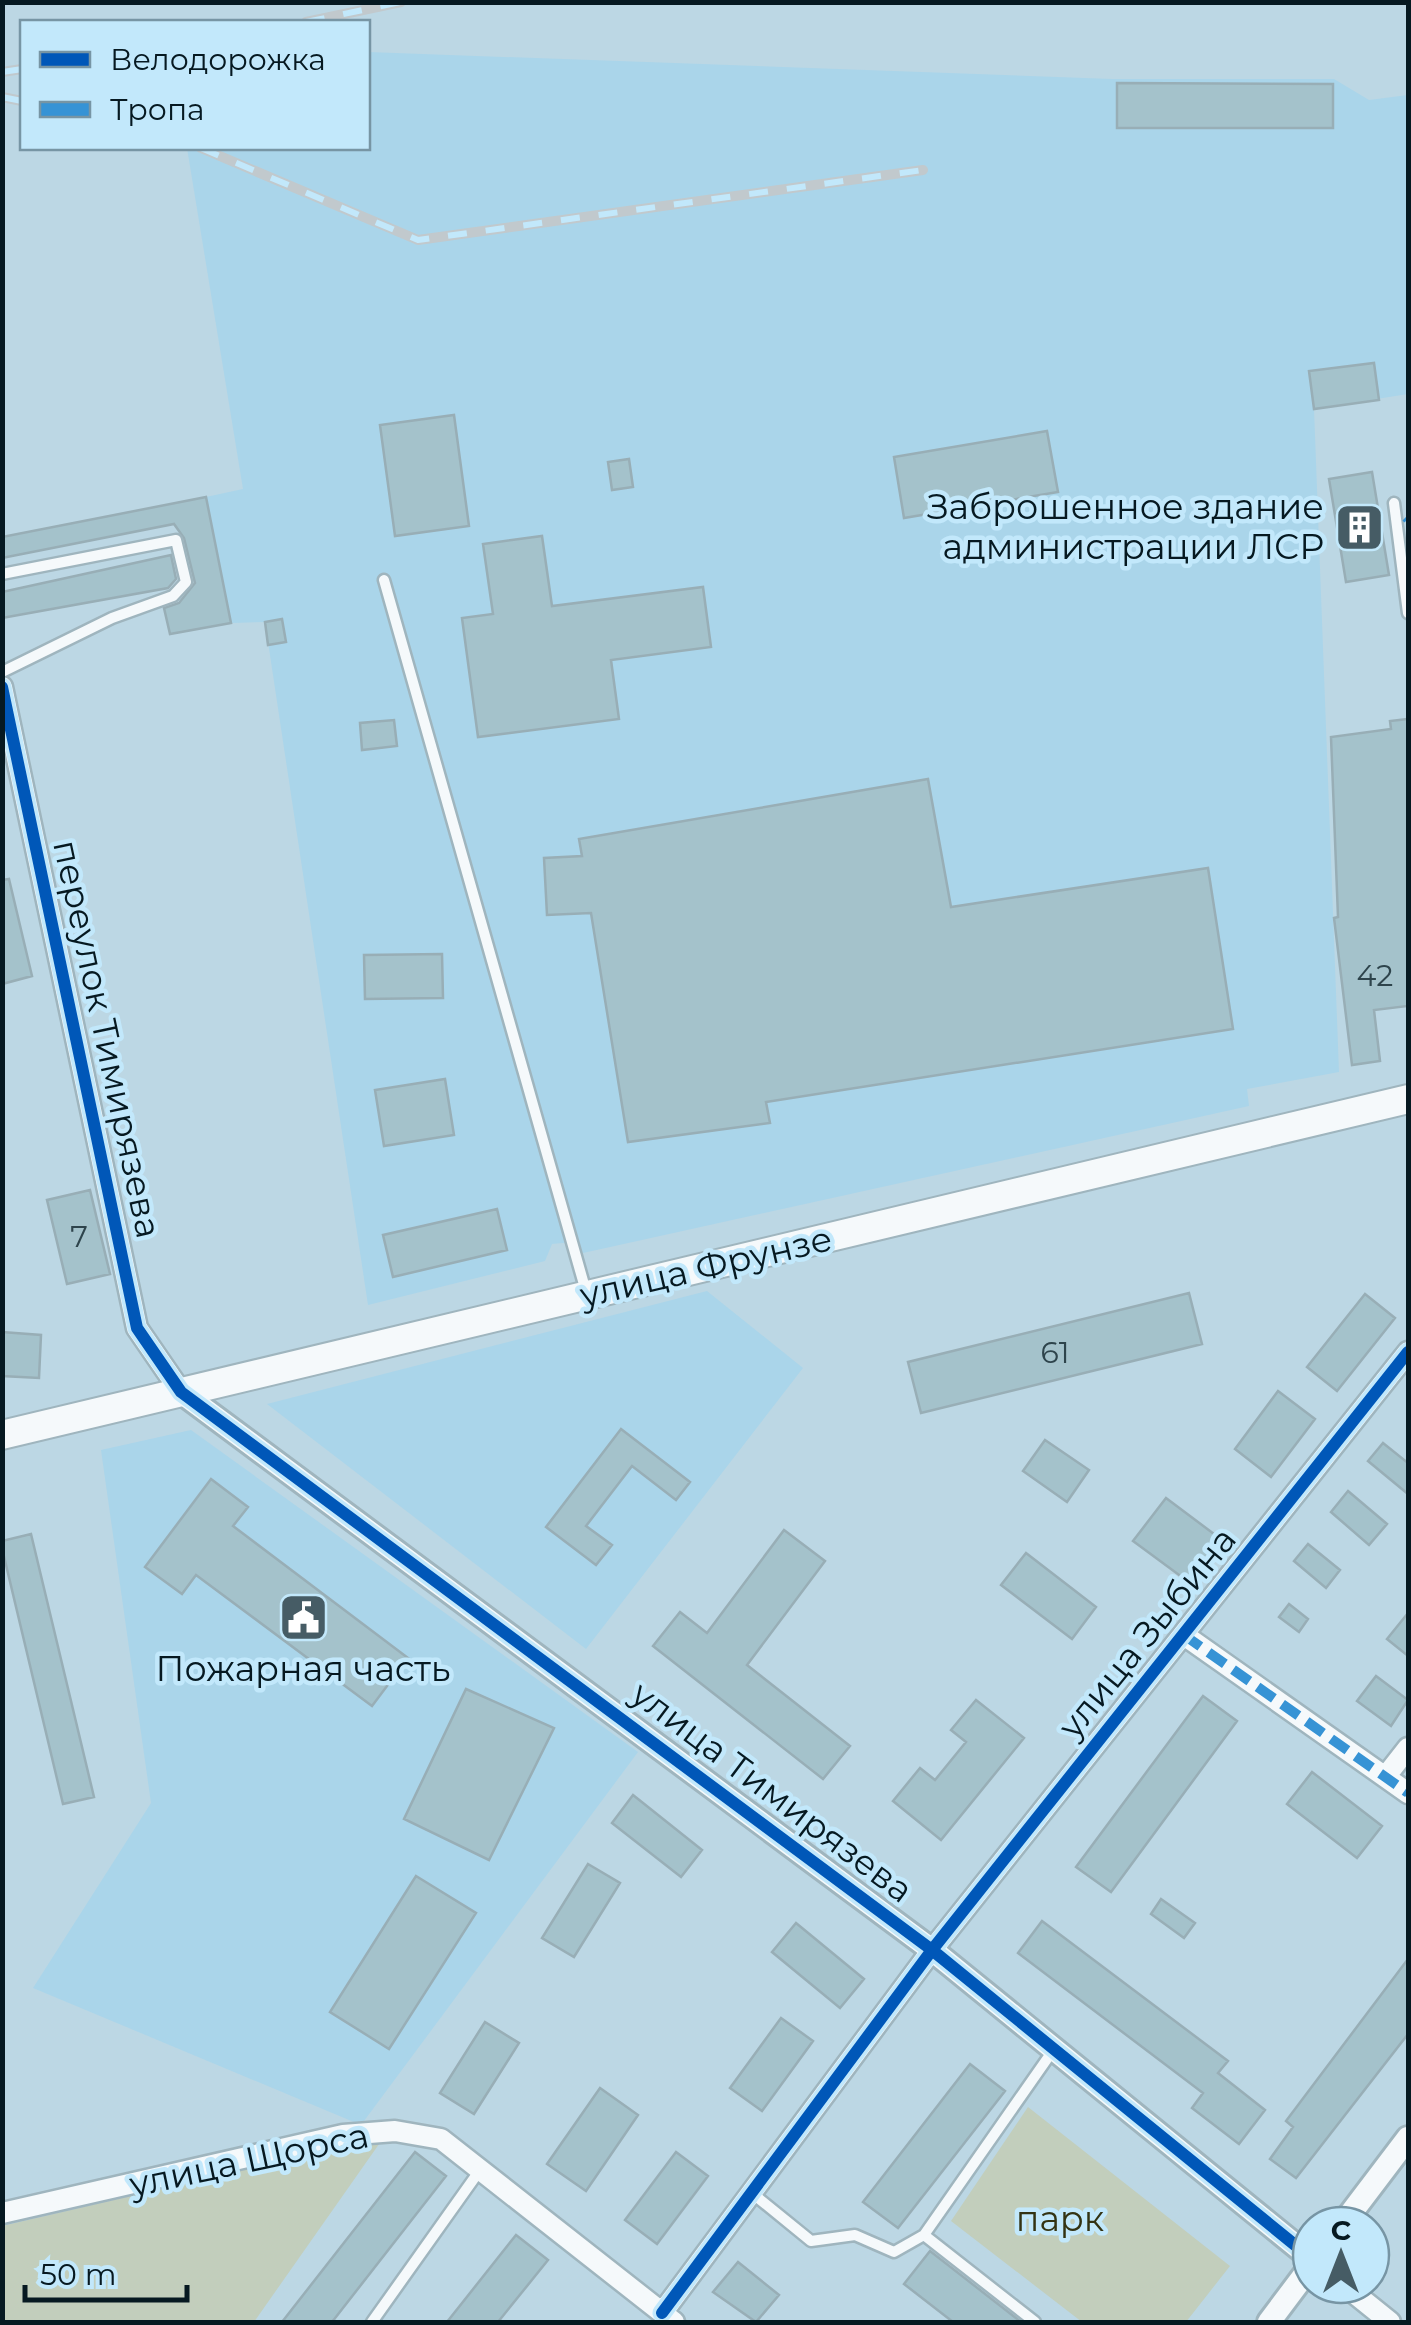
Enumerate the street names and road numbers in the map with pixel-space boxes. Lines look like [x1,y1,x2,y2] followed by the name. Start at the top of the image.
[44,836,171,1242] street label: переулок Тимирязева
[575,1217,836,1317] street label: улица Фрунзе
[1048,1519,1245,1748] street label: улица Зыбина
[622,1671,921,1911] street label: улица Тимирязева
[124,2113,372,2206] street label: улица Щорса

